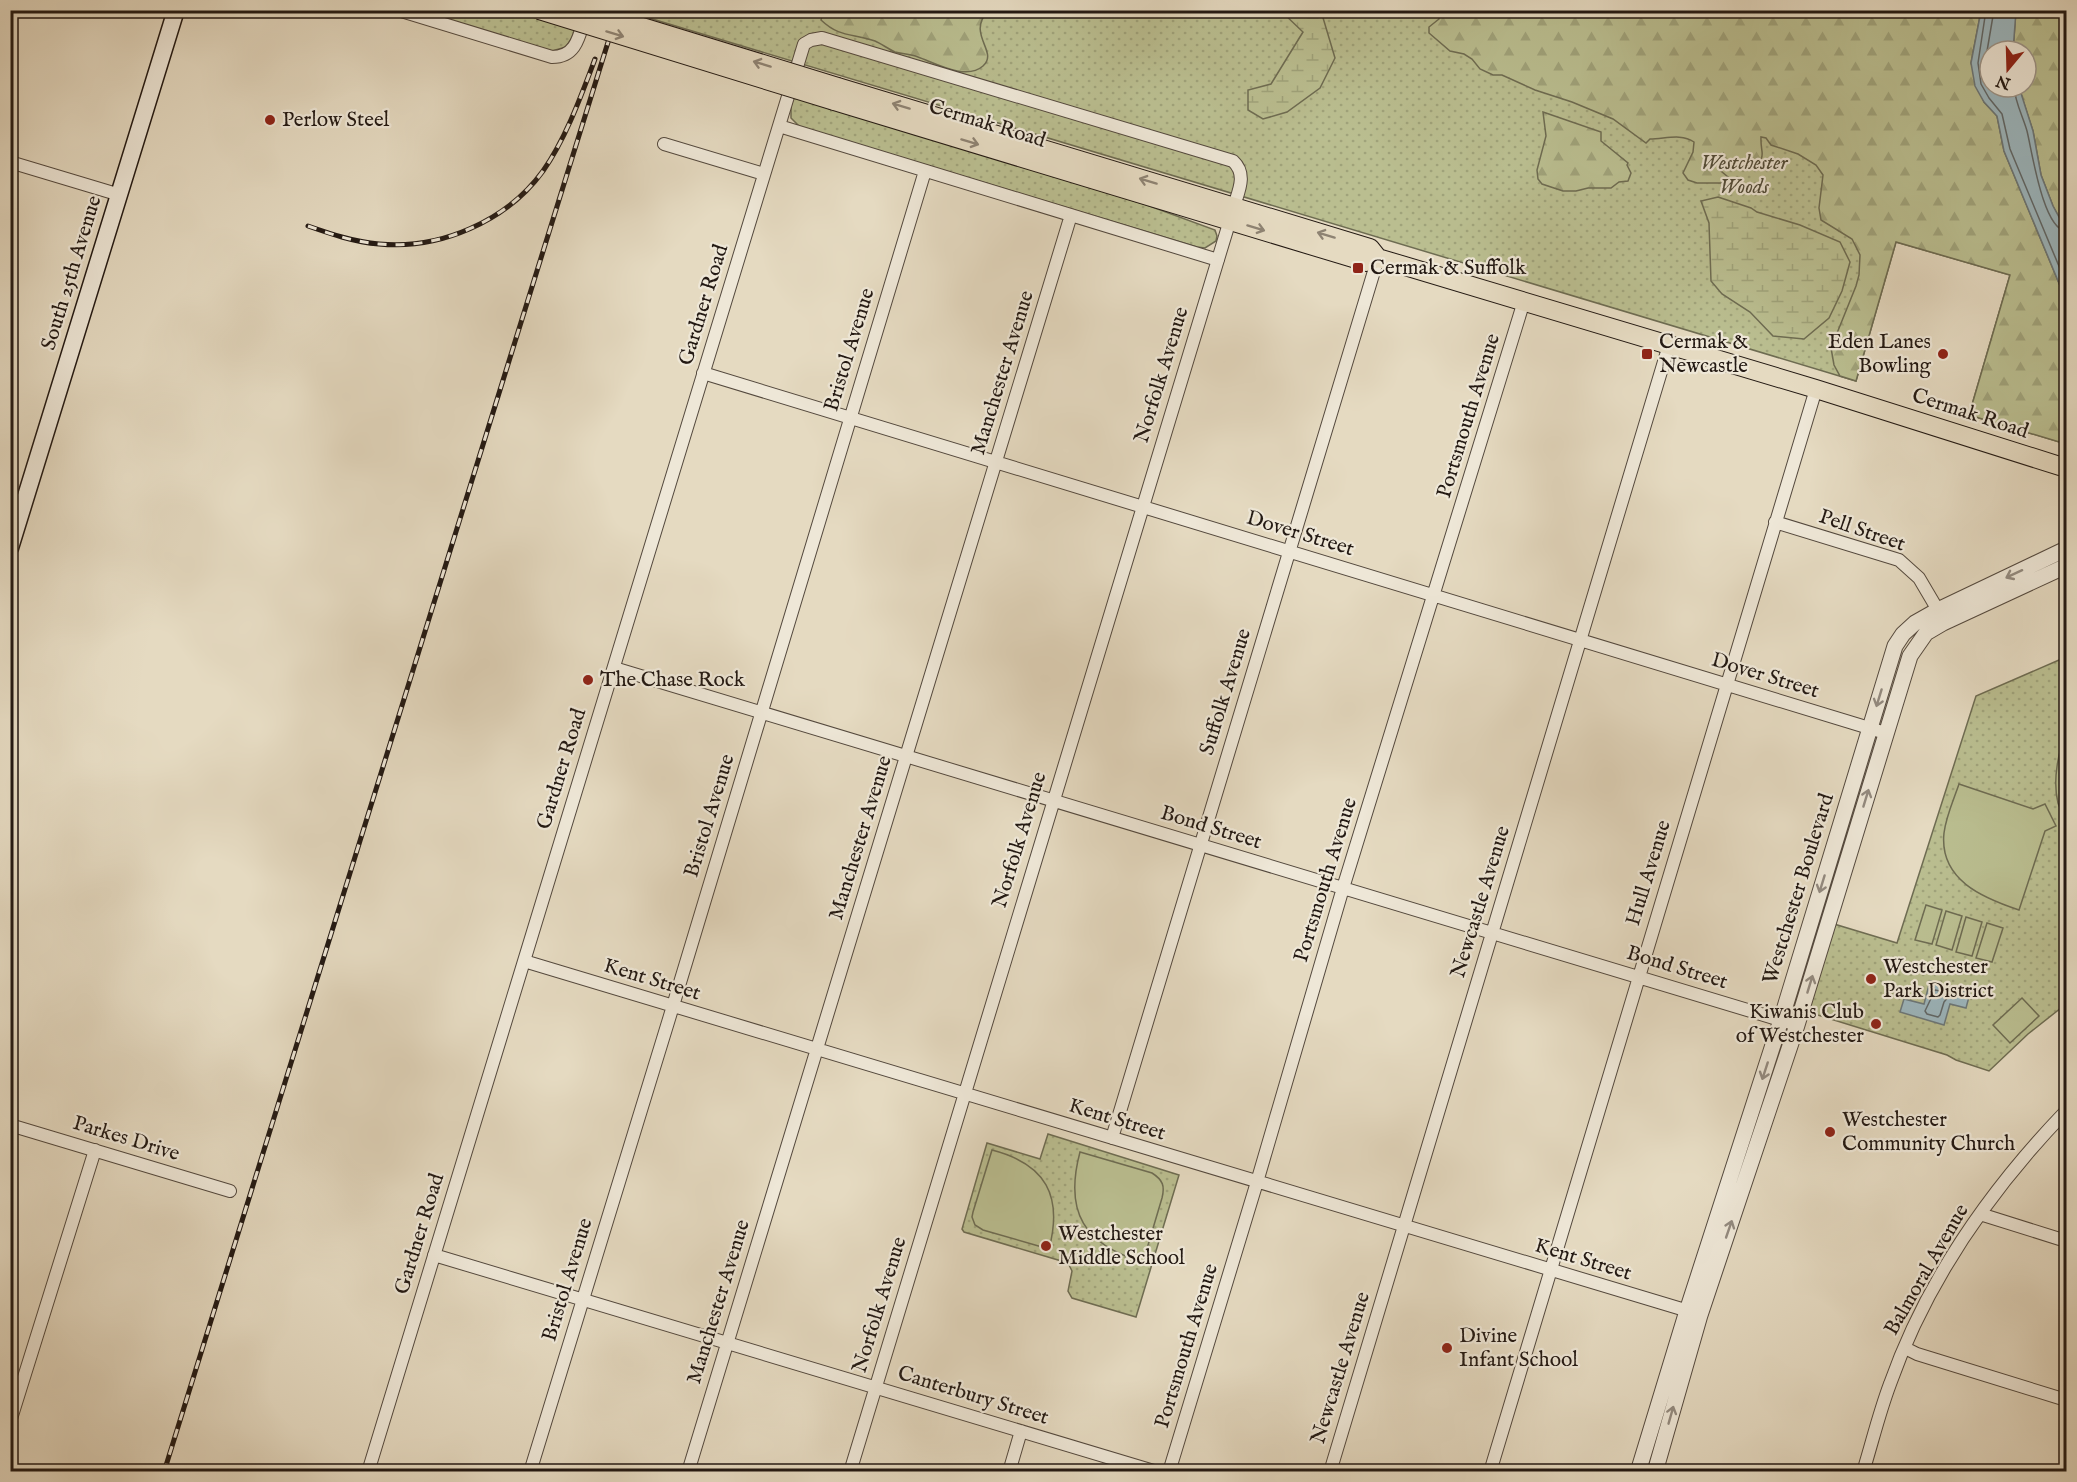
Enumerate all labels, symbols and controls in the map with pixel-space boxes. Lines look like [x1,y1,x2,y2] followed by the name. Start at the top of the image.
[605,29,624,40] one-way arrow
[1978,39,2038,99] north arrow
[753,58,772,69] one-way arrow
[1994,70,2015,93] text: N
[925,93,1050,155] street label: Cermak Road
[892,100,911,111] one-way arrow
[282,107,390,134] place label: Perlow Steel
[263,113,277,127] marker: Perlow Steel
[960,137,979,148] one-way arrow
[1701,150,1788,201] park label: Westchester Woods
[1139,175,1158,186] one-way arrow
[36,192,108,354] street label: South 25th Avenue
[1246,223,1265,234] one-way arrow
[1317,229,1336,240] one-way arrow
[673,240,735,369] street label: Gardner Road
[1370,255,1527,282] place label: Cermak & Suffolk
[1351,261,1365,275] marker: Cermak & Suffolk
[818,285,882,415] street label: Bristol Avenue
[965,287,1041,458] street label: Manchester Avenue
[1128,303,1196,446] street label: Norfolk Avenue
[1659,329,1748,380] place label: Cermak & Newcastle
[1828,329,1932,380] place label: Eden Lanes Bowling
[1431,330,1507,502] street label: Portsmouth Avenue
[1640,347,1654,361] marker: Cermak & Newcastle
[1936,347,1950,361] marker: Eden Lanes Bowling
[1908,382,2032,446] street label: Cermak Road
[1815,504,1909,558] street label: Pell Street
[1243,505,1357,563] street label: Dover Street
[2005,569,2023,581] one-way arrow
[1194,625,1258,759] street label: Suffolk Avenue
[1708,647,1822,705] street label: Dover Street
[600,667,746,694] place label: The Chase Rock
[581,673,595,687] marker: The Chase Rock
[1873,688,1884,707] one-way arrow
[531,704,593,833] street label: Gardner Road
[678,751,742,881] street label: Bristol Avenue
[823,752,899,923] street label: Manchester Avenue
[986,768,1054,911] street label: Norfolk Avenue
[1861,788,1872,807] one-way arrow
[1757,790,1841,988] street label: Westchester Boulevard
[1288,794,1364,966] street label: Portsmouth Avenue
[1157,800,1265,856] street label: Bond Street
[1620,817,1678,929] street label: Hull Avenue
[1445,822,1517,981] street label: Newcastle Avenue
[1816,874,1827,893] one-way arrow
[1623,940,1731,996] street label: Bond Street
[600,952,704,1008] street label: Kent Street
[1883,954,1994,1005] place label: Westchester Park District
[1864,972,1878,986] marker: Westchester Park District
[1805,975,1816,994] one-way arrow
[1736,999,1864,1050] place label: Kiwanis Club of Westchester
[1869,1017,1883,1031] marker: Kiwanis Club of Westchester
[1759,1061,1770,1080] one-way arrow
[1065,1092,1169,1148] street label: Kent Street
[1842,1107,2015,1158] place label: Westchester Community Church
[69,1110,183,1168] street label: Parkes Drive
[1823,1125,1837,1139] marker: Westchester Community Church
[389,1169,451,1298] street label: Gardner Road
[1878,1199,1976,1341] street label: Balmoral Avenue
[536,1215,600,1345] street label: Bristol Avenue
[681,1216,757,1387] street label: Manchester Avenue
[1724,1220,1735,1239] one-way arrow
[1058,1221,1185,1272] place label: Westchester Middle School
[1531,1232,1635,1288] street label: Kent Street
[846,1233,914,1376] street label: Norfolk Avenue
[1039,1239,1053,1253] marker: Westchester Middle School
[1149,1260,1225,1432] street label: Portsmouth Avenue
[1305,1288,1377,1447] street label: Newcastle Avenue
[1459,1323,1578,1374] place label: Divine Infant School
[1440,1341,1454,1355] marker: Divine Infant School
[894,1360,1052,1432] street label: Canterbury Street
[1666,1406,1677,1425] one-way arrow

